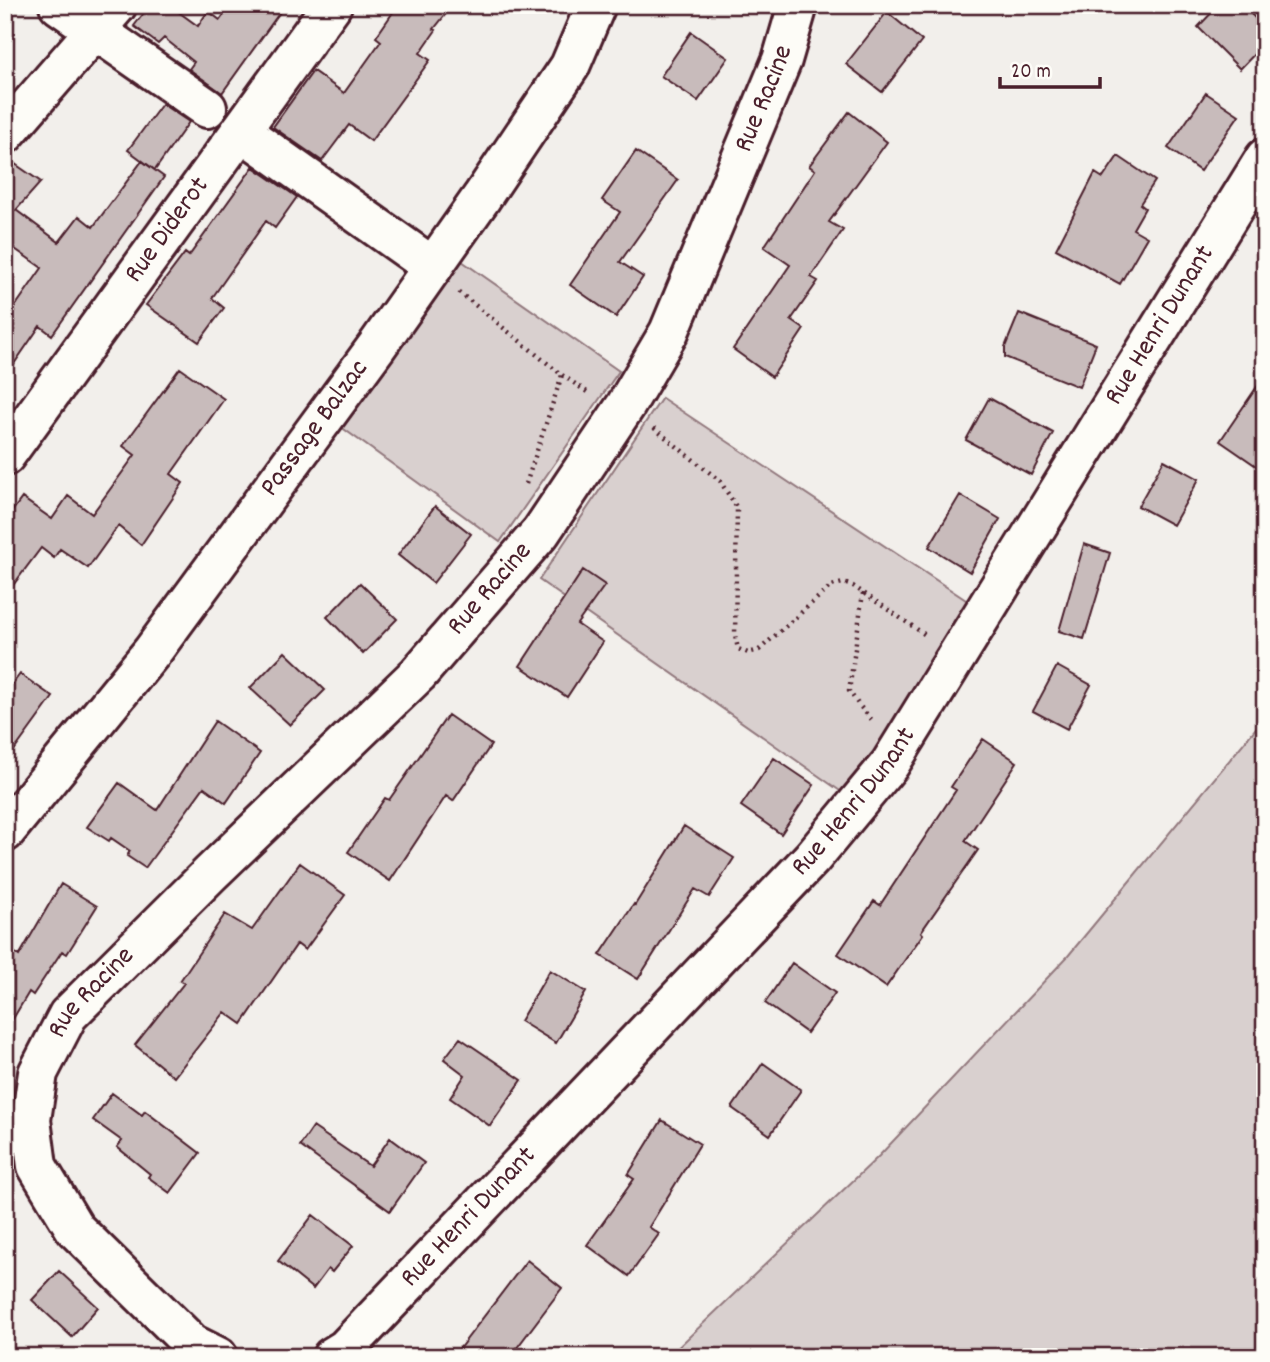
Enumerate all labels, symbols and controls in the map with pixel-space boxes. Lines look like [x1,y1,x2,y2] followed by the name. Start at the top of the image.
[726,41,805,159] street label: Rue Racine
[1000,46,1100,90] scale bar
[1011,58,1051,88] text: 20 m
[116,170,220,292] street label: Rue Diderot
[1096,238,1226,414] street label: Rue Henri Dunant
[252,352,380,506] street label: Passage Balzac
[439,534,543,646] street label: Rue Racine
[783,720,927,887] street label: Rue Henri Dunant
[39,938,145,1046] street label: Rue Racine
[392,1138,547,1298] street label: Rue Henri Dunant

